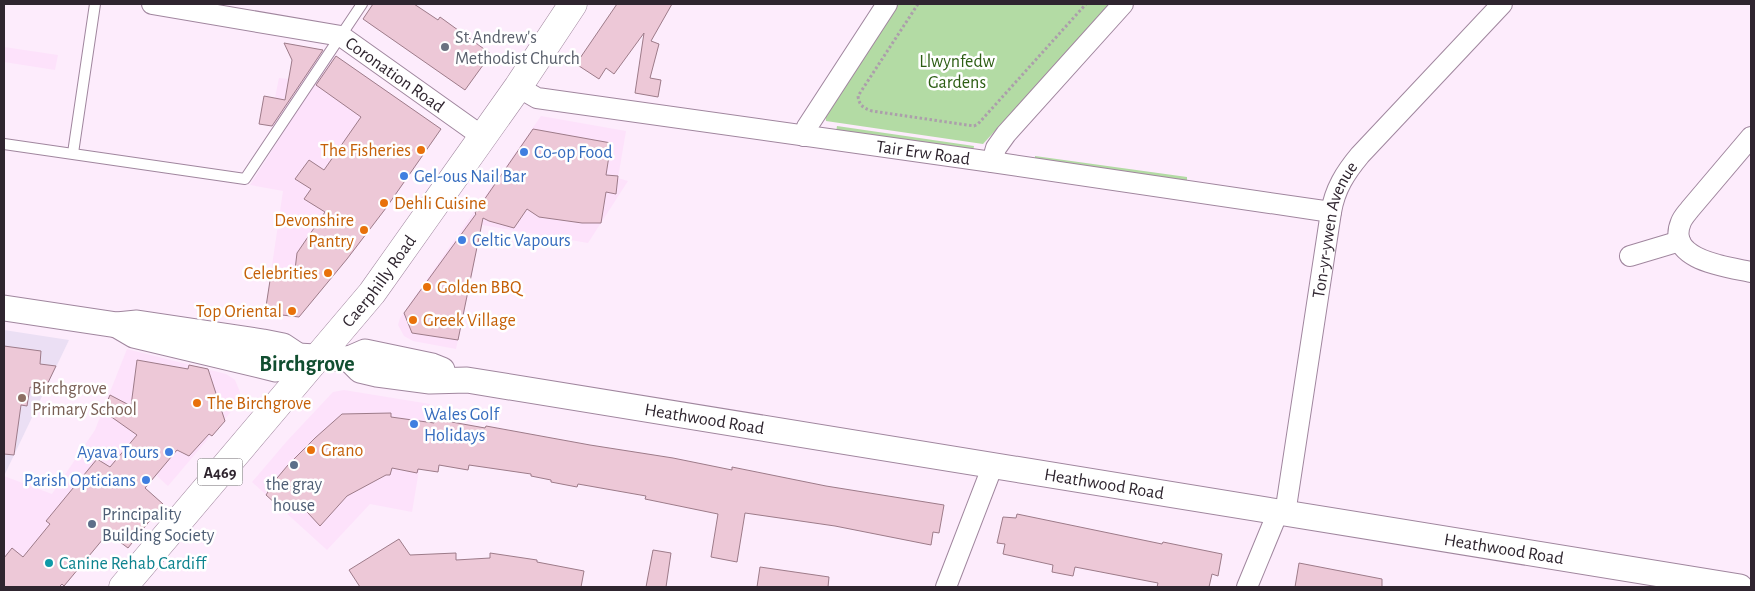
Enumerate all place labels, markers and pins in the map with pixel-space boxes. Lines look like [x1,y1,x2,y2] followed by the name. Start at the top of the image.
[455,29,580,68] place label: St Andrew's Methodist Church
[439,41,451,53] marker: St Andrew's Methodist Church
[320,142,411,160] place label: The Fisheries
[415,144,427,156] marker: The Fisheries
[534,144,613,162] place label: Co-op Food
[518,146,530,158] marker: Co-op Food
[414,168,526,186] place label: Gel-ous Nail Bar
[398,170,410,182] marker: Gel-ous Nail Bar
[394,195,486,213] place label: Dehli Cuisine
[378,197,390,209] marker: Dehli Cuisine
[274,212,354,251] place label: Devonshire Pantry
[358,224,370,236] marker: Devonshire Pantry
[472,232,571,250] place label: Celtic Vapours
[456,234,468,246] marker: Celtic Vapours
[244,265,318,283] place label: Celebrities
[322,267,334,279] marker: Celebrities
[437,279,524,297] place label: Golden BBQ
[421,281,433,293] marker: Golden BBQ
[196,303,282,321] place label: Top Oriental
[286,305,298,317] marker: Top Oriental
[423,312,516,330] place label: Greek Village
[407,314,419,326] marker: Greek Village
[32,380,137,419] place label: Birchgrove Primary School
[16,392,28,404] marker: Birchgrove Primary School
[207,395,311,413] place label: The Birchgrove
[191,397,203,409] marker: The Birchgrove
[424,406,501,445] place label: Wales Golf Holidays
[408,418,420,430] marker: Wales Golf Holidays
[321,442,363,460] place label: Grano
[77,444,159,462] place label: Ayava Tours
[305,444,317,456] marker: Grano
[163,446,175,458] marker: Ayava Tours
[288,459,300,471] marker: the gray house
[24,472,136,490] place label: Parish Opticians
[140,474,152,486] marker: Parish Opticians
[266,476,323,515] place label: the gray house
[102,506,215,545] place label: Principality Building Society
[86,518,98,530] marker: Principality Building Society
[59,555,208,573] place label: Canine Rehab Cardiff
[43,557,55,569] marker: Canine Rehab Cardiff

